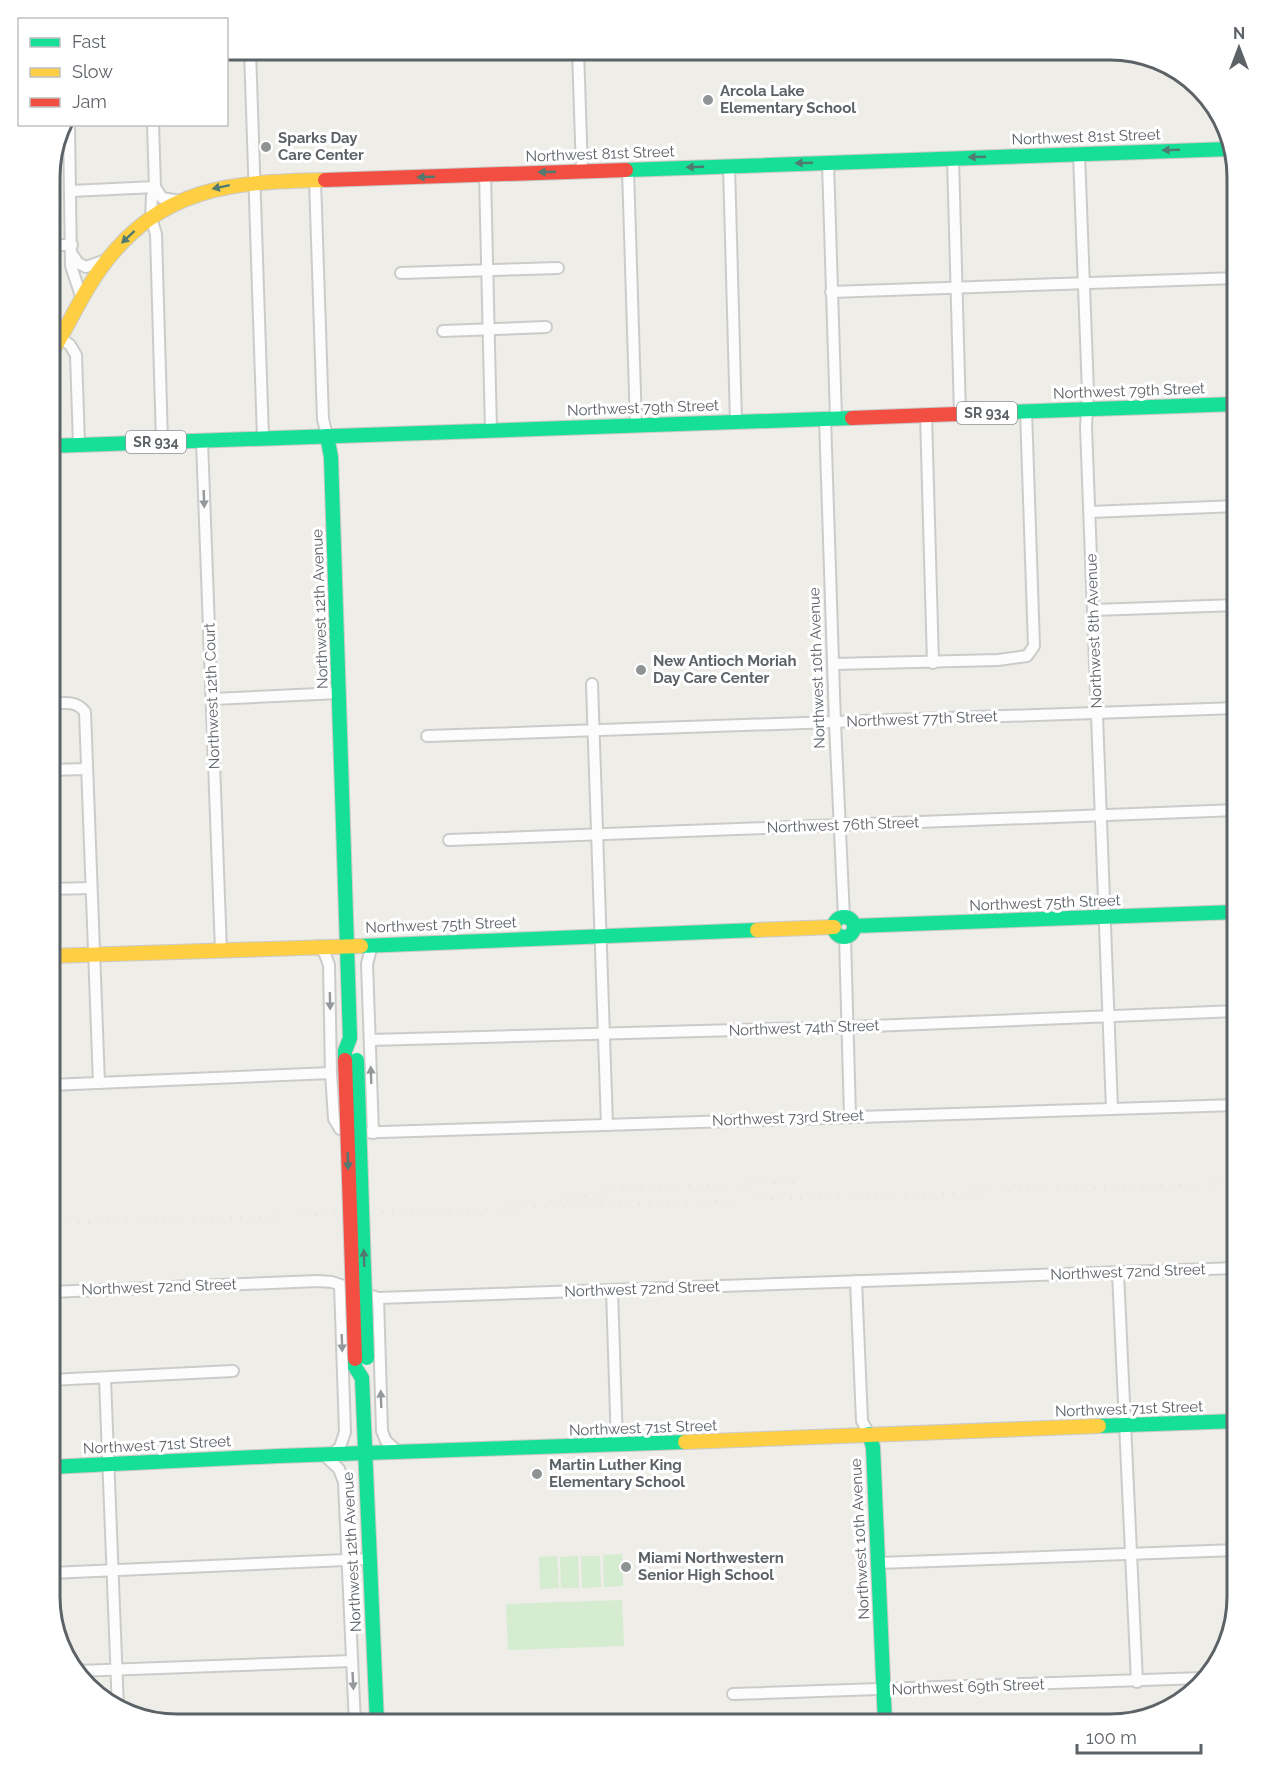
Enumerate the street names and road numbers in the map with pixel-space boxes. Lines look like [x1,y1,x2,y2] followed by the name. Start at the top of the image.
[1011,125,1161,149] street label: Northwest 81st Street
[525,142,675,166] street label: Northwest 81st Street
[1053,379,1205,403] street label: Northwest 79th Street
[567,396,719,420] street label: Northwest 79th Street
[957,402,1017,424] road number: SR 934
[126,431,186,453] road number: SR 934
[308,529,332,689] street label: Northwest 12th Avenue
[1082,553,1106,709] street label: Northwest 8th Avenue
[805,587,829,749] street label: Northwest 10th Avenue
[200,623,224,769] street label: Northwest 12th Court
[846,707,998,731] street label: Northwest 77th Street
[767,813,919,837] street label: Northwest 76th Street
[969,891,1121,915] street label: Northwest 75th Street
[365,913,517,937] street label: Northwest 75th Street
[728,1016,880,1040] street label: Northwest 74th Street
[712,1106,864,1130] street label: Northwest 73rd Street
[1050,1260,1206,1284] street label: Northwest 72nd Street
[81,1275,237,1299] street label: Northwest 72nd Street
[564,1277,720,1301] street label: Northwest 72nd Street
[1055,1397,1203,1421] street label: Northwest 71st Street
[569,1416,717,1440] street label: Northwest 71st Street
[83,1432,231,1458] street label: Northwest 71st Street
[847,1458,873,1620] street label: Northwest 10th Avenue
[339,1471,365,1632] street label: Northwest 12th Avenue
[891,1675,1045,1699] street label: Northwest 69th Street

